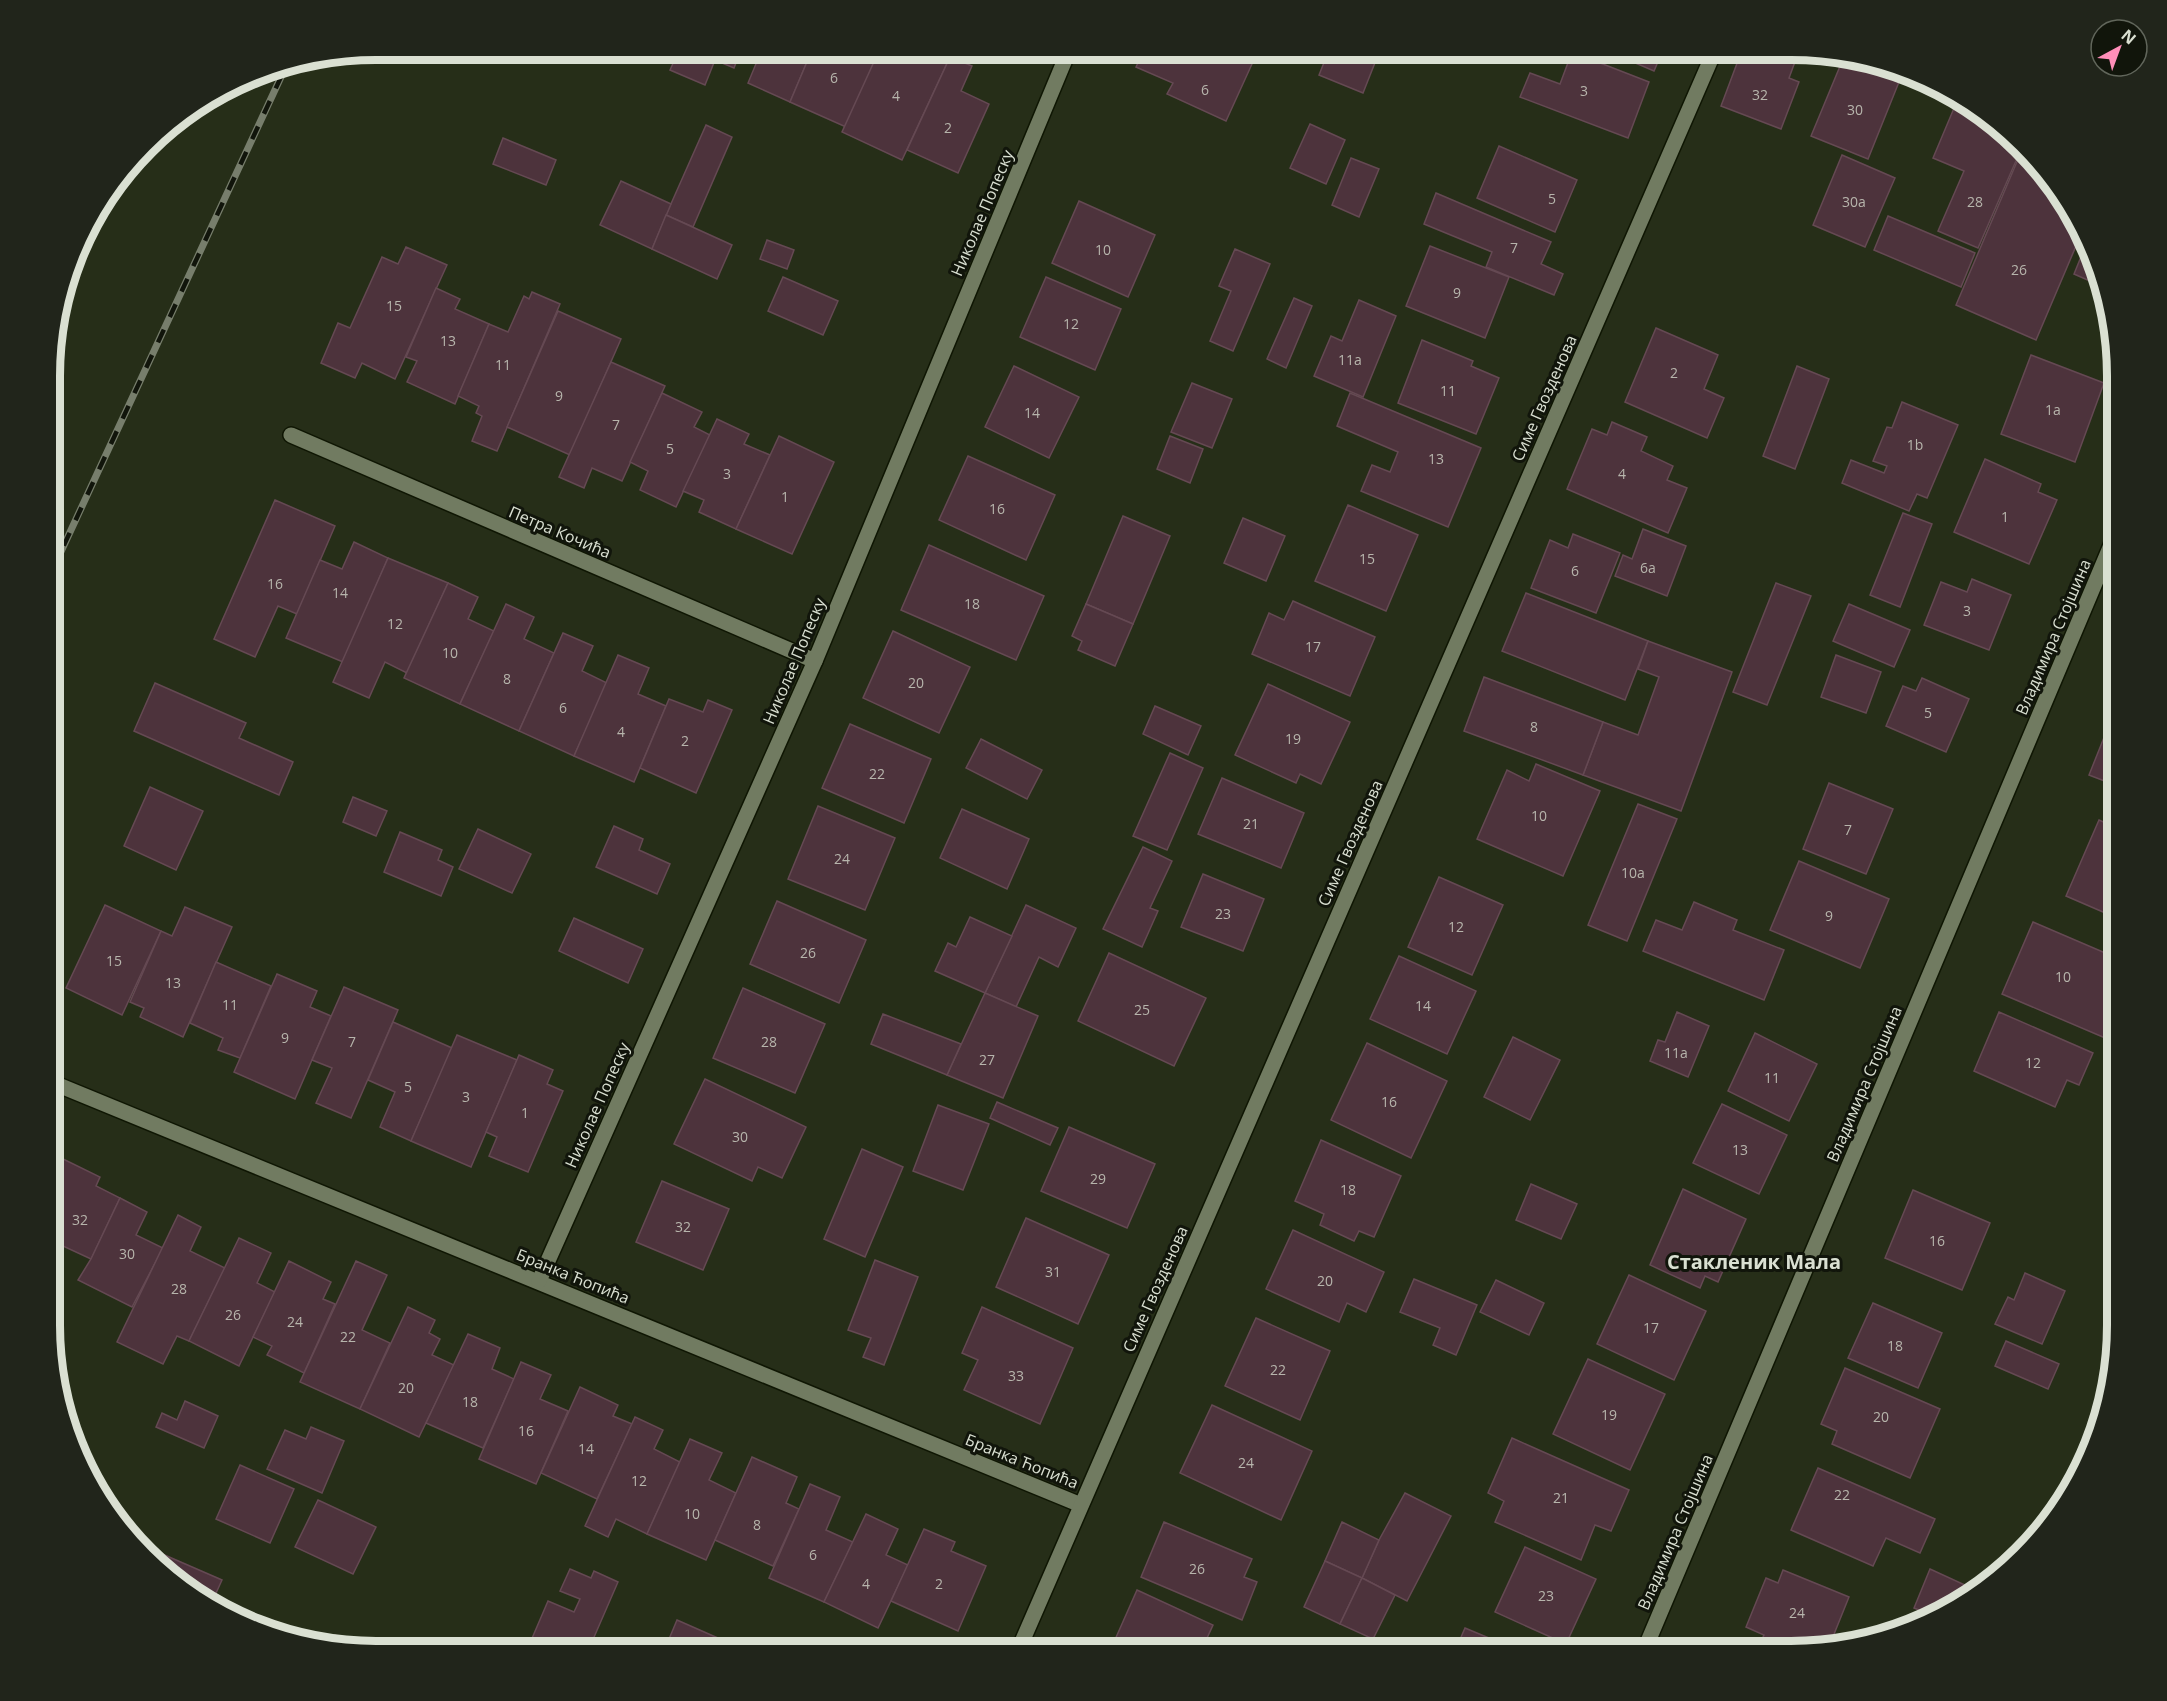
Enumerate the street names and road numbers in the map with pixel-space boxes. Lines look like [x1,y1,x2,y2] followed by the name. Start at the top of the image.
[945,146,1019,280] street label: Николае Попеску
[1506,331,1582,465] street label: Симе Гвозденова
[506,501,614,563] street label: Петра Кочића
[2010,556,2096,718] street label: Владимира Стојшина
[757,594,831,728] street label: Николае Попеску
[1312,776,1388,910] street label: Симе Гвозденова
[1821,1003,1907,1165] street label: Владимира Стојшина
[559,1038,635,1171] street label: Николае Попеску
[1117,1222,1193,1356] street label: Симе Гвозденова
[513,1243,633,1309] street label: Бранка Ћопића
[962,1428,1082,1494] street label: Бранка Ћопића
[1632,1451,1718,1613] street label: Владимира Стојшина

